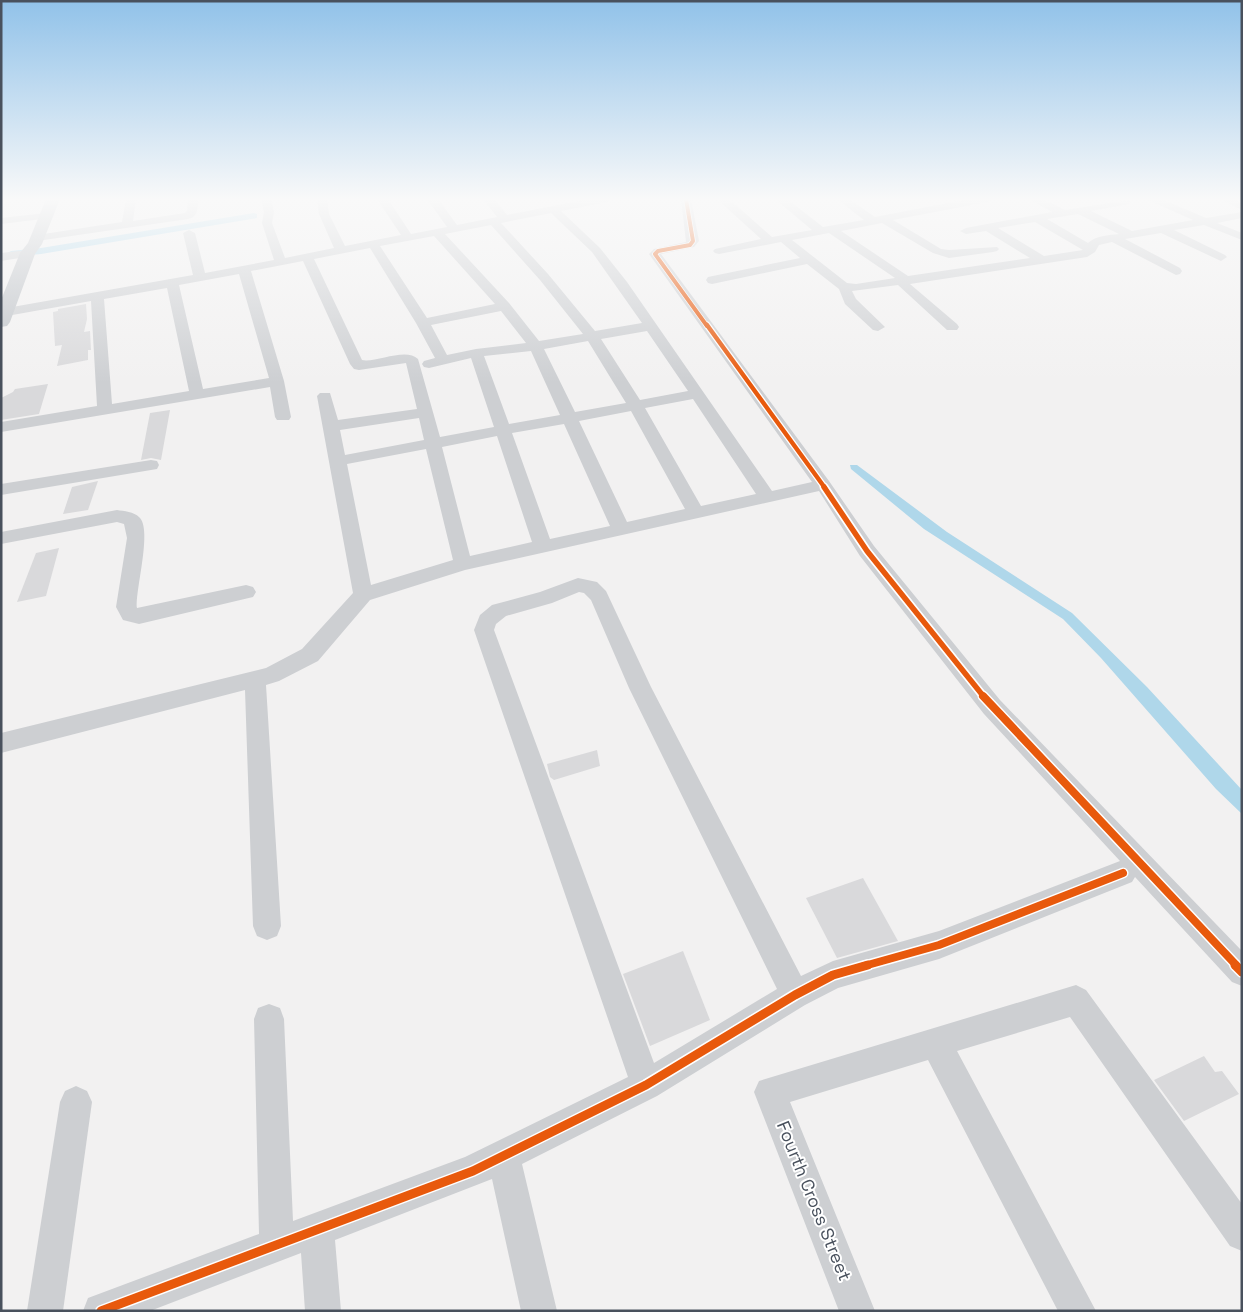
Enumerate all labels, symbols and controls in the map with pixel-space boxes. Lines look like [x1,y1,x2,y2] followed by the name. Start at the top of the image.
[772,1118,857,1284] street label: Fourth Cross Street

